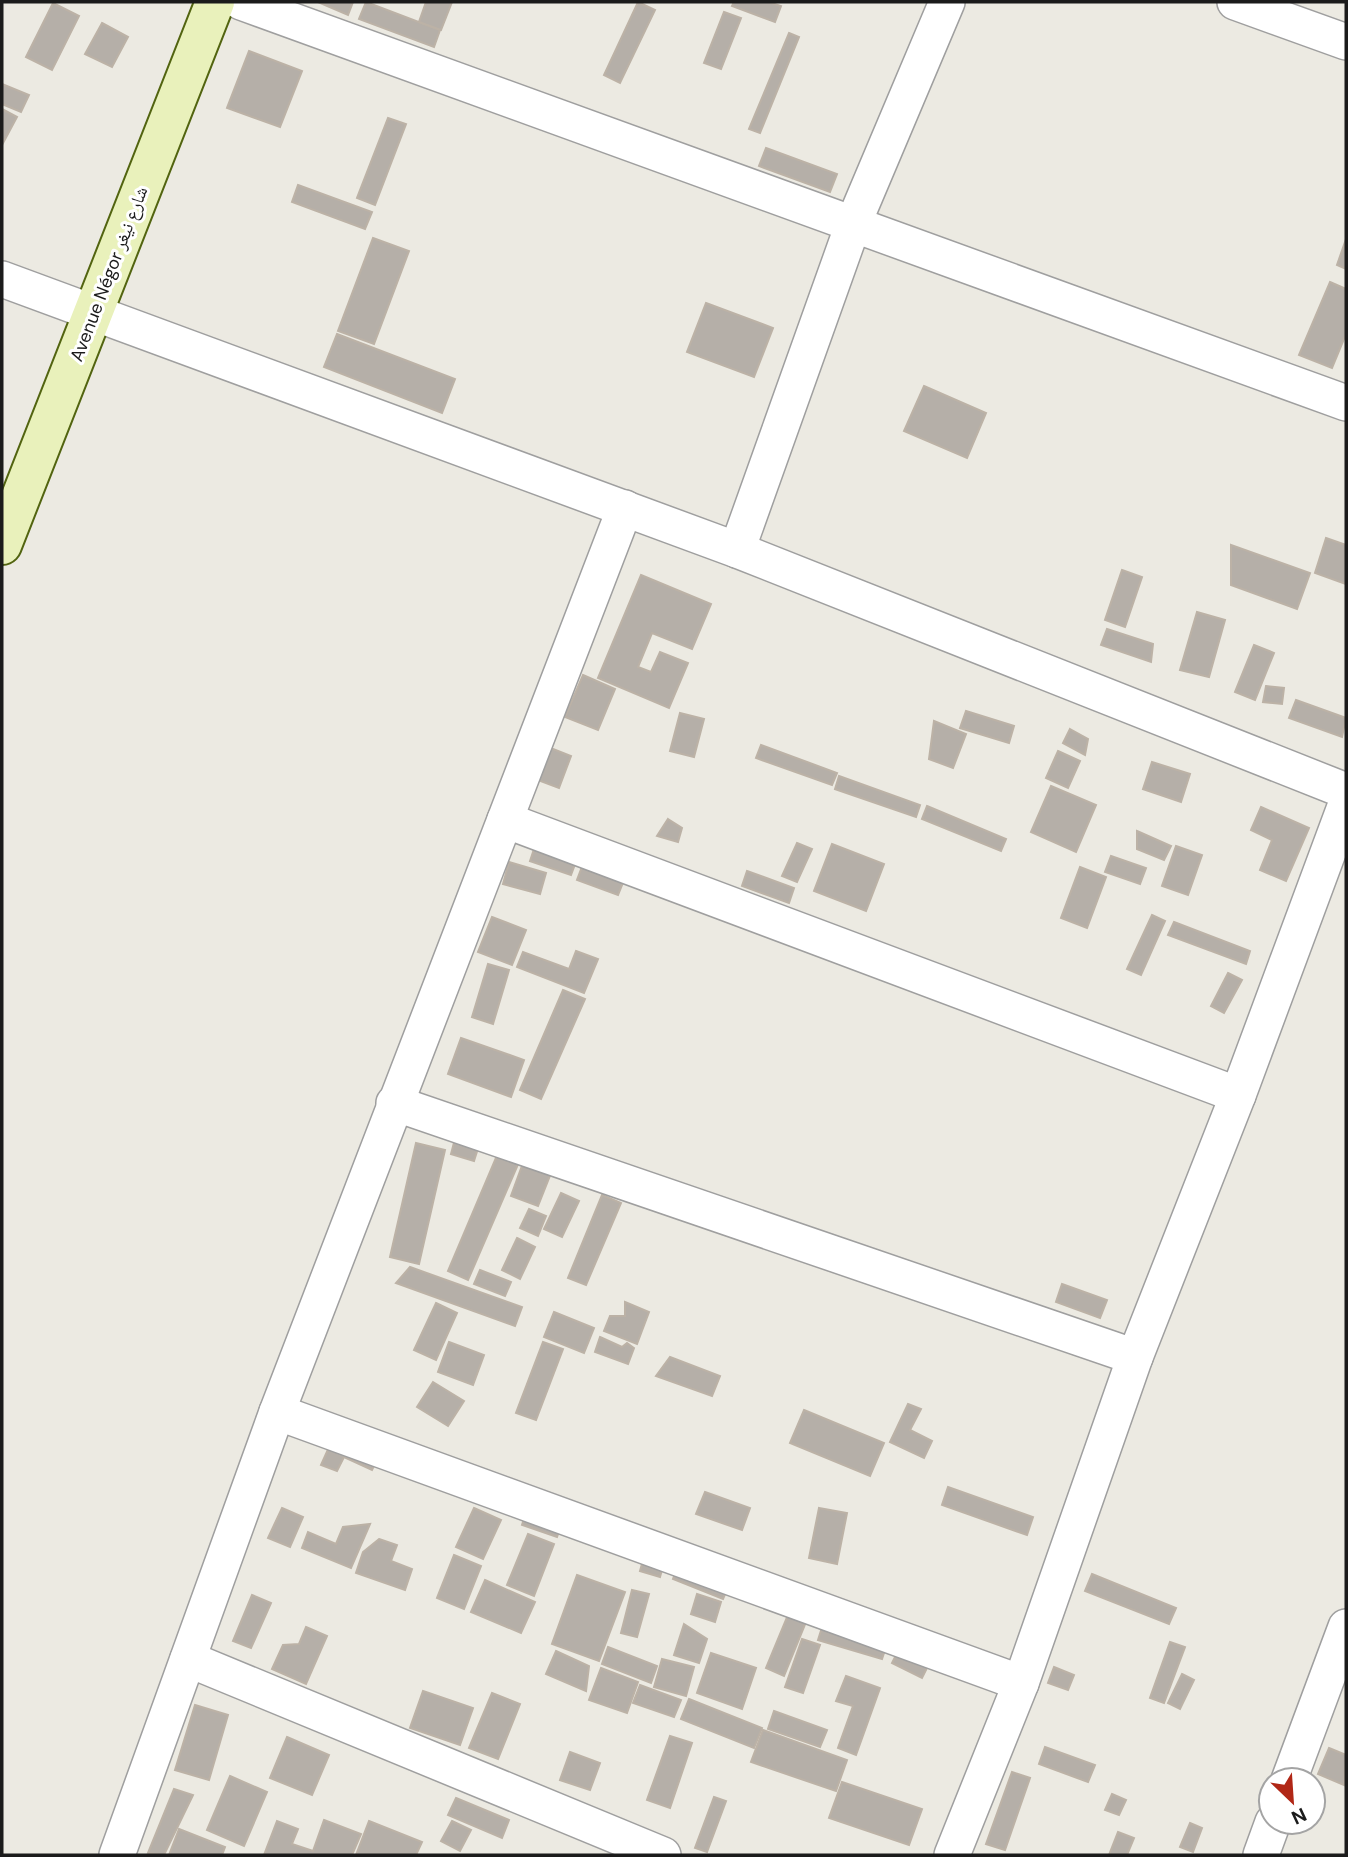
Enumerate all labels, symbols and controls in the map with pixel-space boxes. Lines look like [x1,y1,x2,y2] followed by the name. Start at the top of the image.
[65,183,153,365] street label: Avenue Négor شارع نيغر
[1257,1766,1327,1836] north arrow
[1287,1802,1311,1830] text: N

